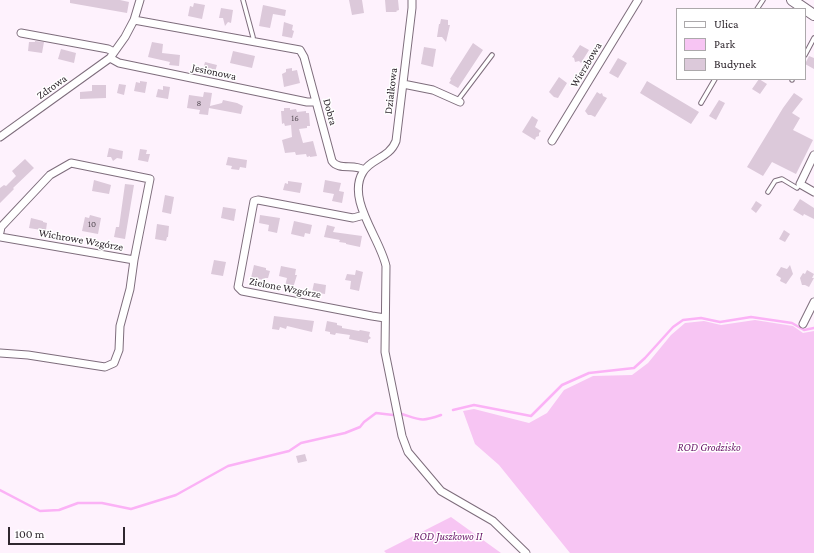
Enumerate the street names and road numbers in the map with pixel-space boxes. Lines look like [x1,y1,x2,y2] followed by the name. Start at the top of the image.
[567,40,605,90] street label: Wierzbowa
[191,61,237,83] street label: Jesionowa
[382,67,400,115] street label: Działkowa
[34,72,70,102] street label: Zdrowa
[320,97,340,127] street label: Dobra
[38,226,124,254] street label: Wichrowe Wzgórze
[248,275,322,301] street label: Zielone Wzgórze

